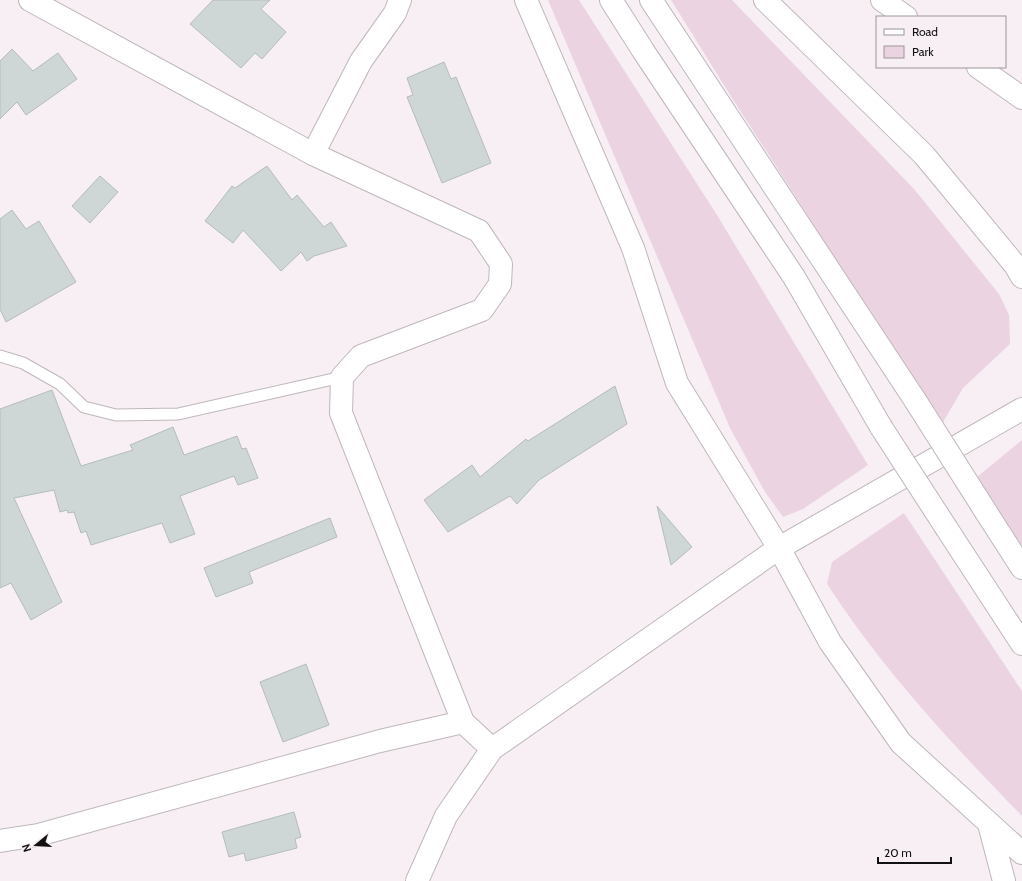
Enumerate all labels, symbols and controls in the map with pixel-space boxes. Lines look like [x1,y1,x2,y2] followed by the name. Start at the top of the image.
[876,16,1006,68] legend
[912,24,938,39] text: Road
[912,44,934,59] text: Park
[16,825,56,865] north arrow
[878,839,951,865] scale bar
[19,842,34,854] text: N
[884,845,912,860] text: 20 m

